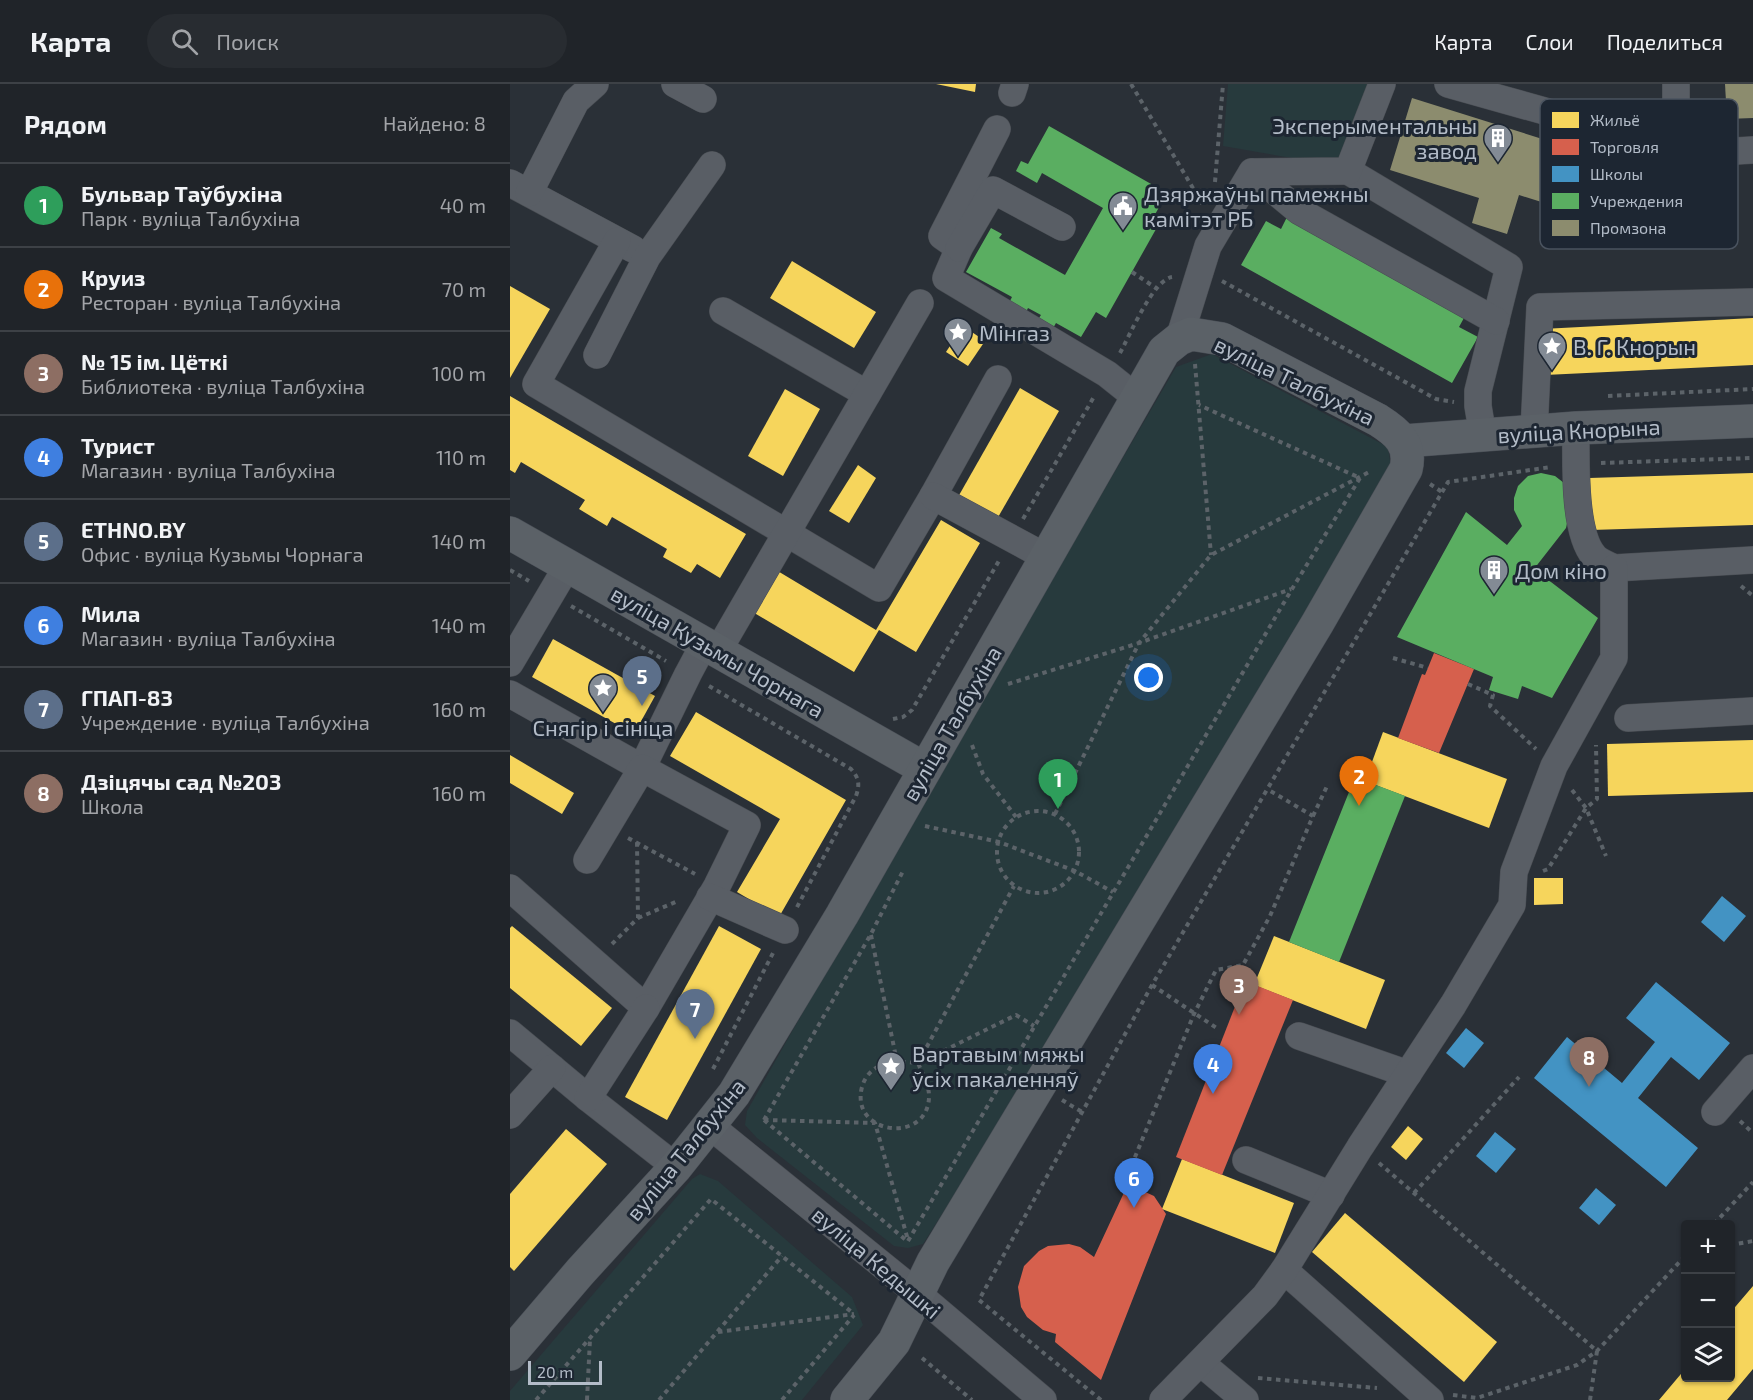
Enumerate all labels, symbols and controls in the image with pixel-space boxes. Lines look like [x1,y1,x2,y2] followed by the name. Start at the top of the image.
[147,14,567,68] search box
[30,24,111,58] text: Карта
[168,25,201,58] icon: search
[216,28,279,54] text: Поиск
[1434,29,1493,54] text: Карта
[1526,29,1574,54] text: Слои
[1607,29,1723,54] text: Поделиться
[1540,99,1738,249] legend
[24,108,107,139] text: Рядом
[1590,110,1640,129] text: Жильё
[383,111,486,135] text: Найдено: 8
[1272,112,1477,163] place label: Эксперыментальны завод
[1482,122,1514,164] building icon: Эксперыментальны завод
[1590,137,1659,156] text: Торговля
[1590,164,1643,183] text: Школы
[81,180,283,206] text: Бульвар Таўбухіна
[1144,180,1369,231] place label: Дзяржаўны памежны камітэт РБ
[1107,190,1139,232] public building icon: Дзяржаўны памежны камітэт РБ
[1590,191,1683,210] text: Учреждения
[39,193,48,217] text: 1
[440,193,486,217] text: 40 m
[81,206,300,230] text: Парк · вуліца Талбухіна
[1590,218,1666,237] text: Промзона
[81,264,145,290] text: Круиз
[38,277,49,301] text: 2
[442,277,486,301] text: 70 m
[81,290,341,314] text: Ресторан · вуліца Талбухіна
[942,316,974,358] place icon: Мінгаз
[979,319,1050,345] place label: Мінгаз
[1210,330,1379,431] street label: вуліца Талбухіна
[1536,330,1568,372] place icon: В. Г. Кнорын
[1573,333,1696,359] place label: В. Г. Кнорын
[81,348,228,374] text: № 15 ім. Цёткі
[38,361,49,385] text: 3
[432,361,486,385] text: 100 m
[81,374,365,398] text: Библиотека · вуліца Талбухіна
[1497,413,1661,448] street label: вуліца Кнорына
[81,432,155,458] text: Турист
[37,445,50,469] text: 4
[436,445,486,469] text: 110 m
[81,458,336,482] text: Магазин · вуліца Талбухіна
[81,516,186,542] text: ETHNO.BY
[38,529,49,553] text: 5
[432,529,486,553] text: 140 m
[81,542,364,566] text: Офис · вуліца Кузьмы Чорнага
[1478,554,1510,596] building icon: Дом кіно
[1515,557,1607,583] place label: Дом кіно
[606,579,829,723] street label: вуліца Кузьмы Чорнага
[81,600,140,626] text: Мила
[38,613,49,637] text: 6
[432,613,486,637] text: 140 m
[81,626,336,650] text: Магазин · вуліца Талбухіна
[896,641,1007,806] street label: вуліца Талбухіна
[622,656,662,706] pin: 5
[1134,663,1163,692] your location
[587,672,619,714] place icon: Снягір і сініца
[81,684,173,710] text: ГПАП-83
[38,697,49,721] text: 7
[433,697,486,721] text: 160 m
[81,710,370,734] text: Учреждение · вуліца Талбухіна
[532,714,674,740] place label: Снягір і сініца
[1340,756,1378,806] pin: 2
[1038,760,1078,809] pin: 1
[81,768,281,794] text: Дзіцячы сад №203
[37,781,50,805] text: 8
[433,781,486,805] text: 160 m
[81,794,144,818] text: Школа
[1220,966,1258,1015] pin: 3
[676,990,714,1039] pin: 7
[1570,1038,1608,1087] pin: 8
[912,1040,1085,1092] place label: Вартавым мяжы ўсіх пакаленняў
[1194,1044,1232,1094] pin: 4
[875,1050,907,1092] place icon: Вартавым мяжы ўсіх пакаленняў
[620,1073,751,1226] street label: вуліца Талбухіна
[1114,1158,1154,1208] pin: 6
[807,1201,946,1324] street label: вуліца Кедышкі
[1681,1220,1735,1382] map controls
[1681,1220,1735,1274] button: +
[1681,1274,1735,1328] button: −
[1681,1328,1735,1382] button: layers
[528,1358,602,1386] scale bar
[537,1362,573,1381] text: 20 m

